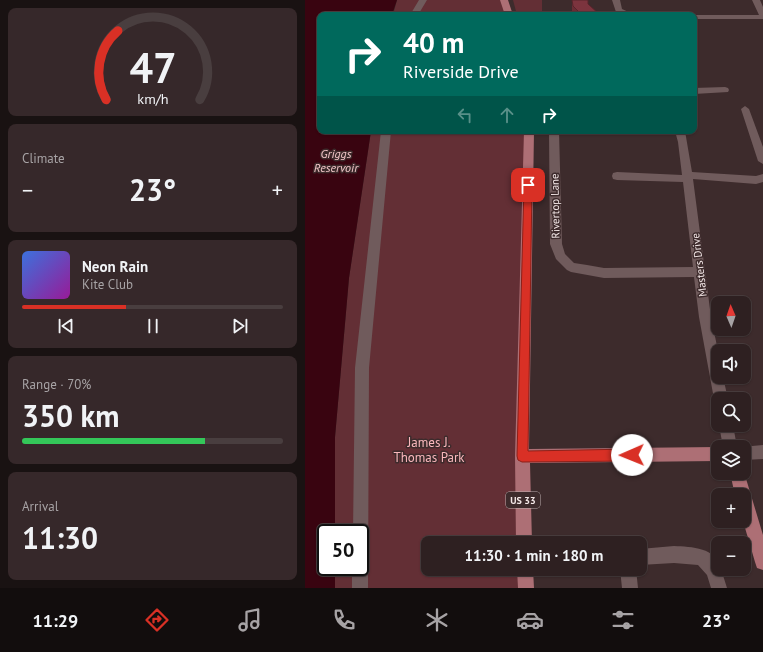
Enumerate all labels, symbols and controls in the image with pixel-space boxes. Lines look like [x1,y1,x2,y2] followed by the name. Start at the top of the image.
[403,24,464,61] text: 40 m
[337,28,389,80] icon: right
[129,41,176,94] text: 47
[403,60,519,83] text: Riverside Drive
[137,89,168,108] text: km/h
[454,104,476,126] icon: left
[496,104,518,126] icon: ahead
[538,104,560,126] icon: right
[314,146,359,175] water label: Griggs Reservoir
[22,150,65,167] text: Climate
[511,168,545,202] pin
[129,170,176,209] text: 23°
[547,173,563,239] street label: Rivertop Lane
[517,174,539,196] icon: arrive
[22,176,33,204] text: −
[272,176,283,204] text: +
[688,232,710,298] street label: Masters Drive
[82,257,148,276] text: Neon Rain
[82,276,133,293] text: Kite Club
[711,296,751,336] north arrow
[711,296,751,576] map controls
[55,315,77,337] icon: previous
[142,315,164,337] icon: pause
[229,315,251,337] icon: next
[711,344,751,384] button: sound
[22,376,91,393] text: Range · 70%
[711,392,751,432] button: search
[22,396,120,435] text: 350 km
[393,434,465,466] park label: James J. Thomas Park
[611,434,653,476] position arrow
[711,440,751,480] button: layers
[711,488,751,528] button: +
[506,492,540,508] road number: US 33
[22,498,58,515] text: Arrival
[22,518,98,557] text: 11:30
[317,524,369,576] speed limit sign: 50
[711,536,751,576] button: −
[465,546,603,565] text: 11:30 · 1 min · 180 m
[143,606,171,634] icon: directions
[236,606,264,634] icon: music
[330,606,358,634] icon: phone
[423,606,451,634] icon: climate
[516,606,544,634] icon: car
[609,606,637,634] icon: filters
[33,609,78,632] text: 11:29
[702,609,730,632] text: 23°

